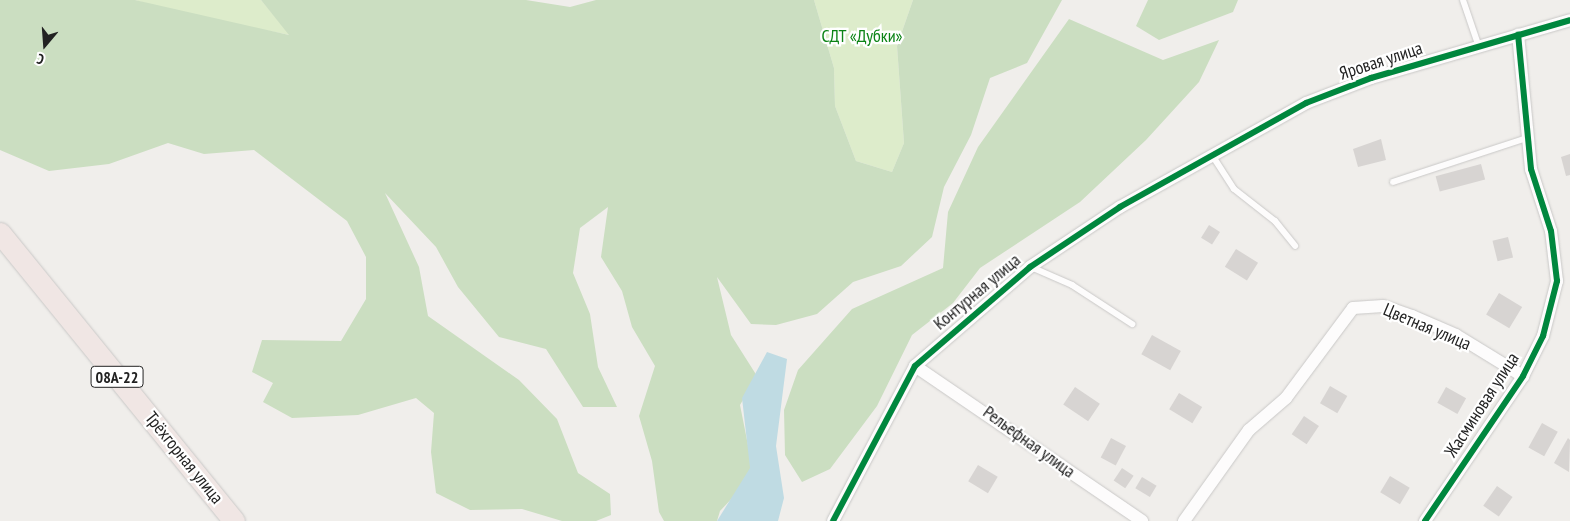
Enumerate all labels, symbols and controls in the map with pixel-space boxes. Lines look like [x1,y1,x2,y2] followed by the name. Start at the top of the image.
[20,20,70,70] north arrow
[821,25,903,47] park label: СДТ «Дубки»
[1337,37,1425,85] street label: Яровая улица
[35,50,46,69] text: С
[929,249,1025,335] street label: Контурная улица
[1380,299,1474,355] street label: Цветная улица
[1440,349,1524,461] street label: Жасминовая улица
[90,364,144,391] road number: 08А-22
[979,401,1079,483] street label: Рельефная улица
[140,408,228,508] street label: Трёхгорная улица

